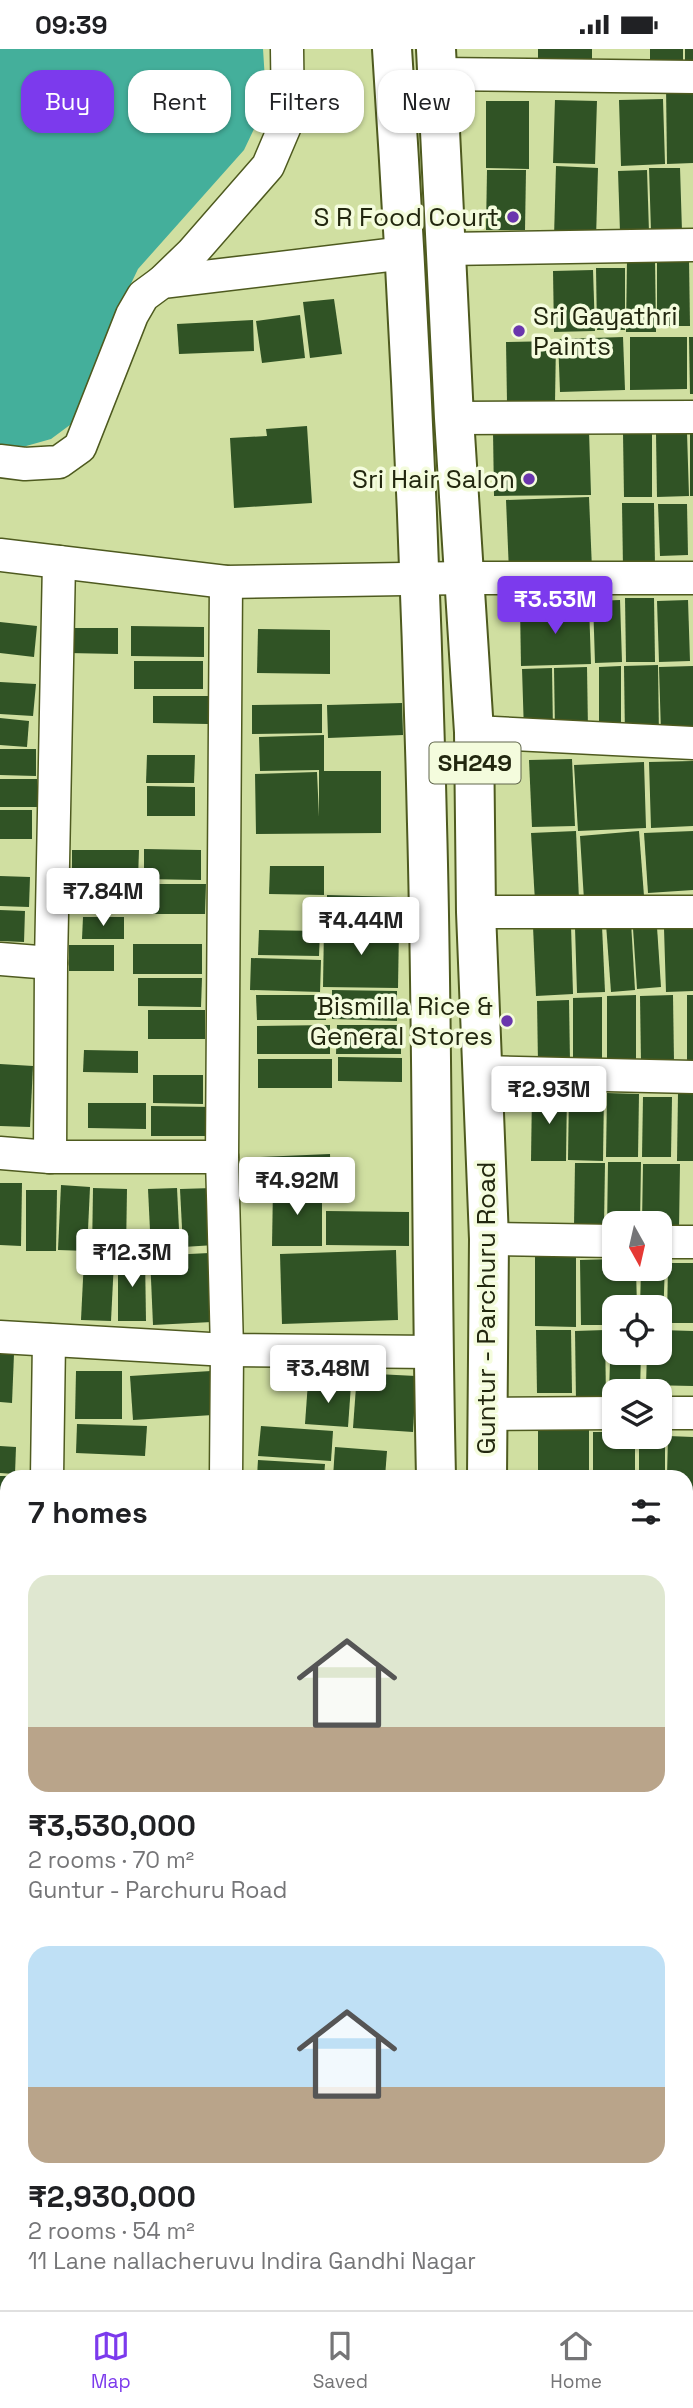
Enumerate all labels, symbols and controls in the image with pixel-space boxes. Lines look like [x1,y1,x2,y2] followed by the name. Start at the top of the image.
[35,8,108,42] text: 09:39
[21,70,114,133] chip: Buy
[128,70,231,133] chip: Rent
[245,70,364,133] chip: Filters
[378,70,475,133] chip: New
[313,200,499,234] place label: S R Food Court
[505,209,521,225] marker: S R Food Court
[533,299,678,363] place label: Sri Gayathri Paints
[511,323,527,339] marker: Sri Gayathri Paints
[352,462,515,496] place label: Sri Hair Salon
[521,471,537,487] marker: Sri Hair Salon
[498,577,612,636] pin: ₹3.53M
[513,584,597,614] text: ₹3.53M
[430,743,520,783] road number: SH249
[46,869,160,928] pin: ₹7.84M
[62,876,144,906] text: ₹7.84M
[304,897,418,957] pin: ₹4.44M
[318,905,404,935] text: ₹4.44M
[310,989,493,1053] place label: Bismilla Rice & General Stores
[499,1013,515,1029] marker: Bismilla Rice & General Stores
[492,1067,606,1126] pin: ₹2.93M
[507,1074,591,1104] text: ₹2.93M
[240,1157,354,1217] pin: ₹4.92M
[469,1161,503,1455] street label: Guntur - Parchuru Road
[255,1165,339,1195] text: ₹4.92M
[602,1211,672,1281] north arrow
[602,1211,672,1449] map controls
[75,1229,189,1289] pin: ₹12.3M
[92,1237,172,1267] text: ₹12.3M
[602,1295,672,1365] button: locate
[271,1345,385,1405] pin: ₹3.48M
[286,1353,370,1383] text: ₹3.48M
[602,1379,672,1449] button: layers
[28,1493,148,1532] text: 7 homes
[627,1493,665,1531] icon: filters
[284,1620,410,1746] icon: home
[28,1806,196,1845] text: ₹3,530,000
[28,1845,194,1875] text: 2 rooms · 70 m²
[28,1875,287,1905] text: Guntur - Parchuru Road
[284,1991,410,2117] icon: home
[28,2177,196,2216] text: ₹2,930,000
[28,2216,195,2246] text: 2 rooms · 54 m²
[28,2246,476,2276] text: 11 Lane nallacheruvu Indira Gandhi Nagar
[91,2327,131,2394] tab: Map
[313,2327,368,2394] tab: Saved
[550,2327,602,2394] tab: Home

